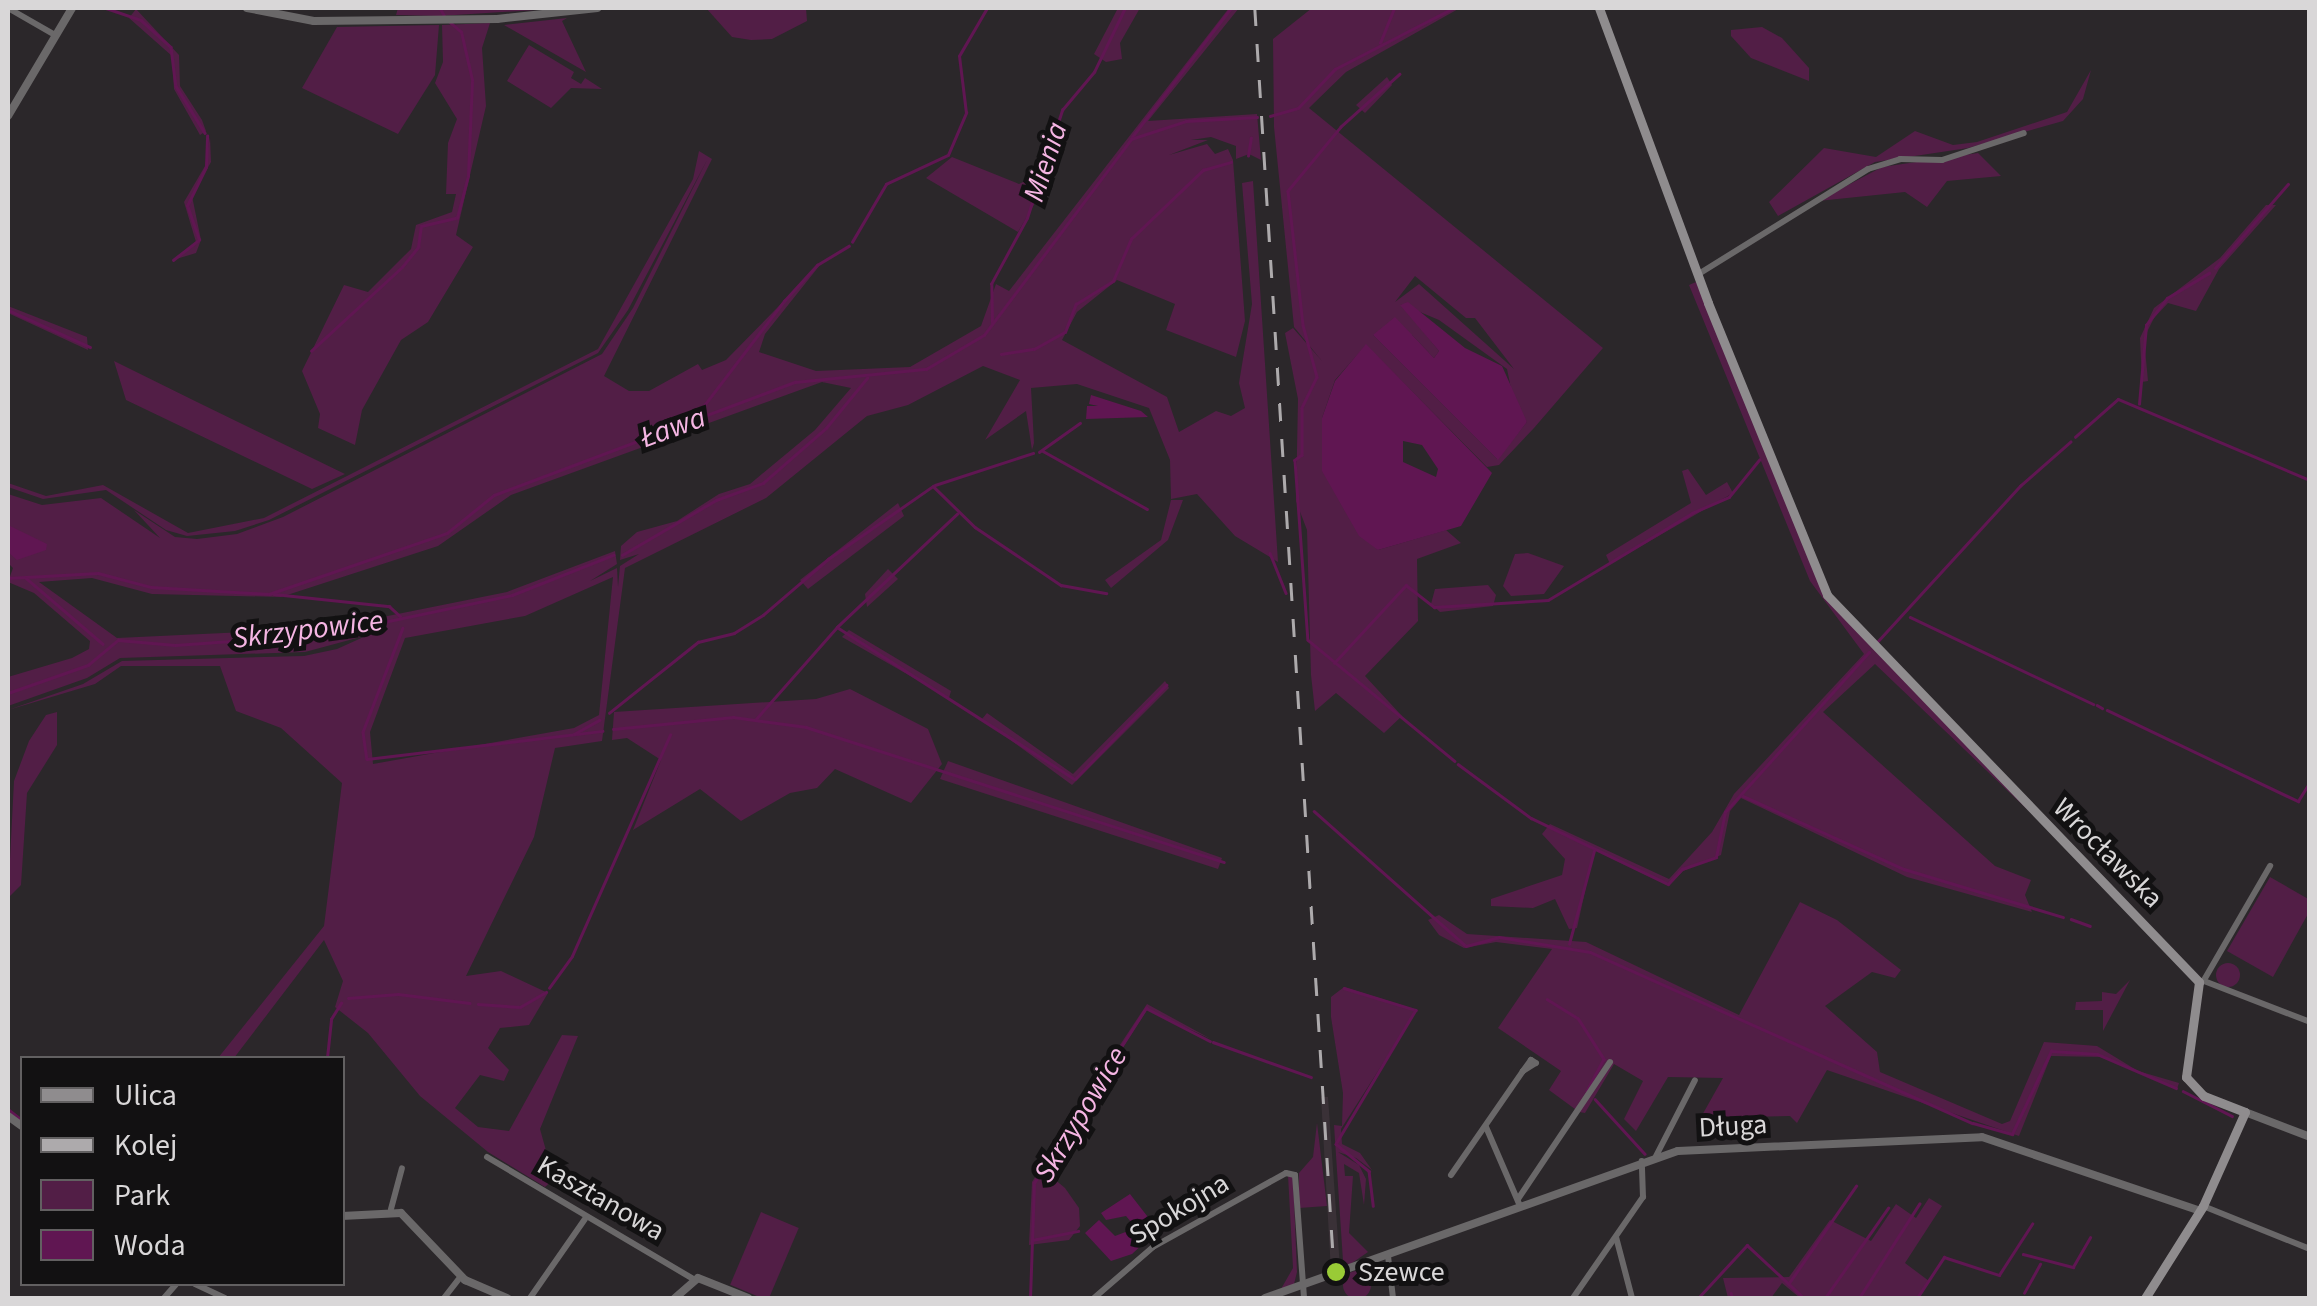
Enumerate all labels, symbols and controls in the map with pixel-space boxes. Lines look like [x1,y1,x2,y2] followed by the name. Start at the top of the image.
[1016,118,1076,206] water label: Mienia
[635,400,711,456] water label: Ława
[230,603,386,657] water label: Skrzypowice
[2046,791,2170,915] street label: Wrocławska
[1026,1041,1136,1189] water label: Skrzypowice
[20,1056,345,1286] legend
[114,1074,177,1117] text: Ulica
[1698,1107,1768,1145] street label: Długa
[114,1124,177,1167] text: Kolej
[531,1148,671,1248] street label: Kasztanowa
[1123,1166,1235,1252] street label: Spokojna
[114,1174,170,1217] text: Park
[114,1224,186,1267] text: Woda
[1358,1255,1445,1289] place label: Szewce
[1323,1259,1349,1285] marker: Szewce

